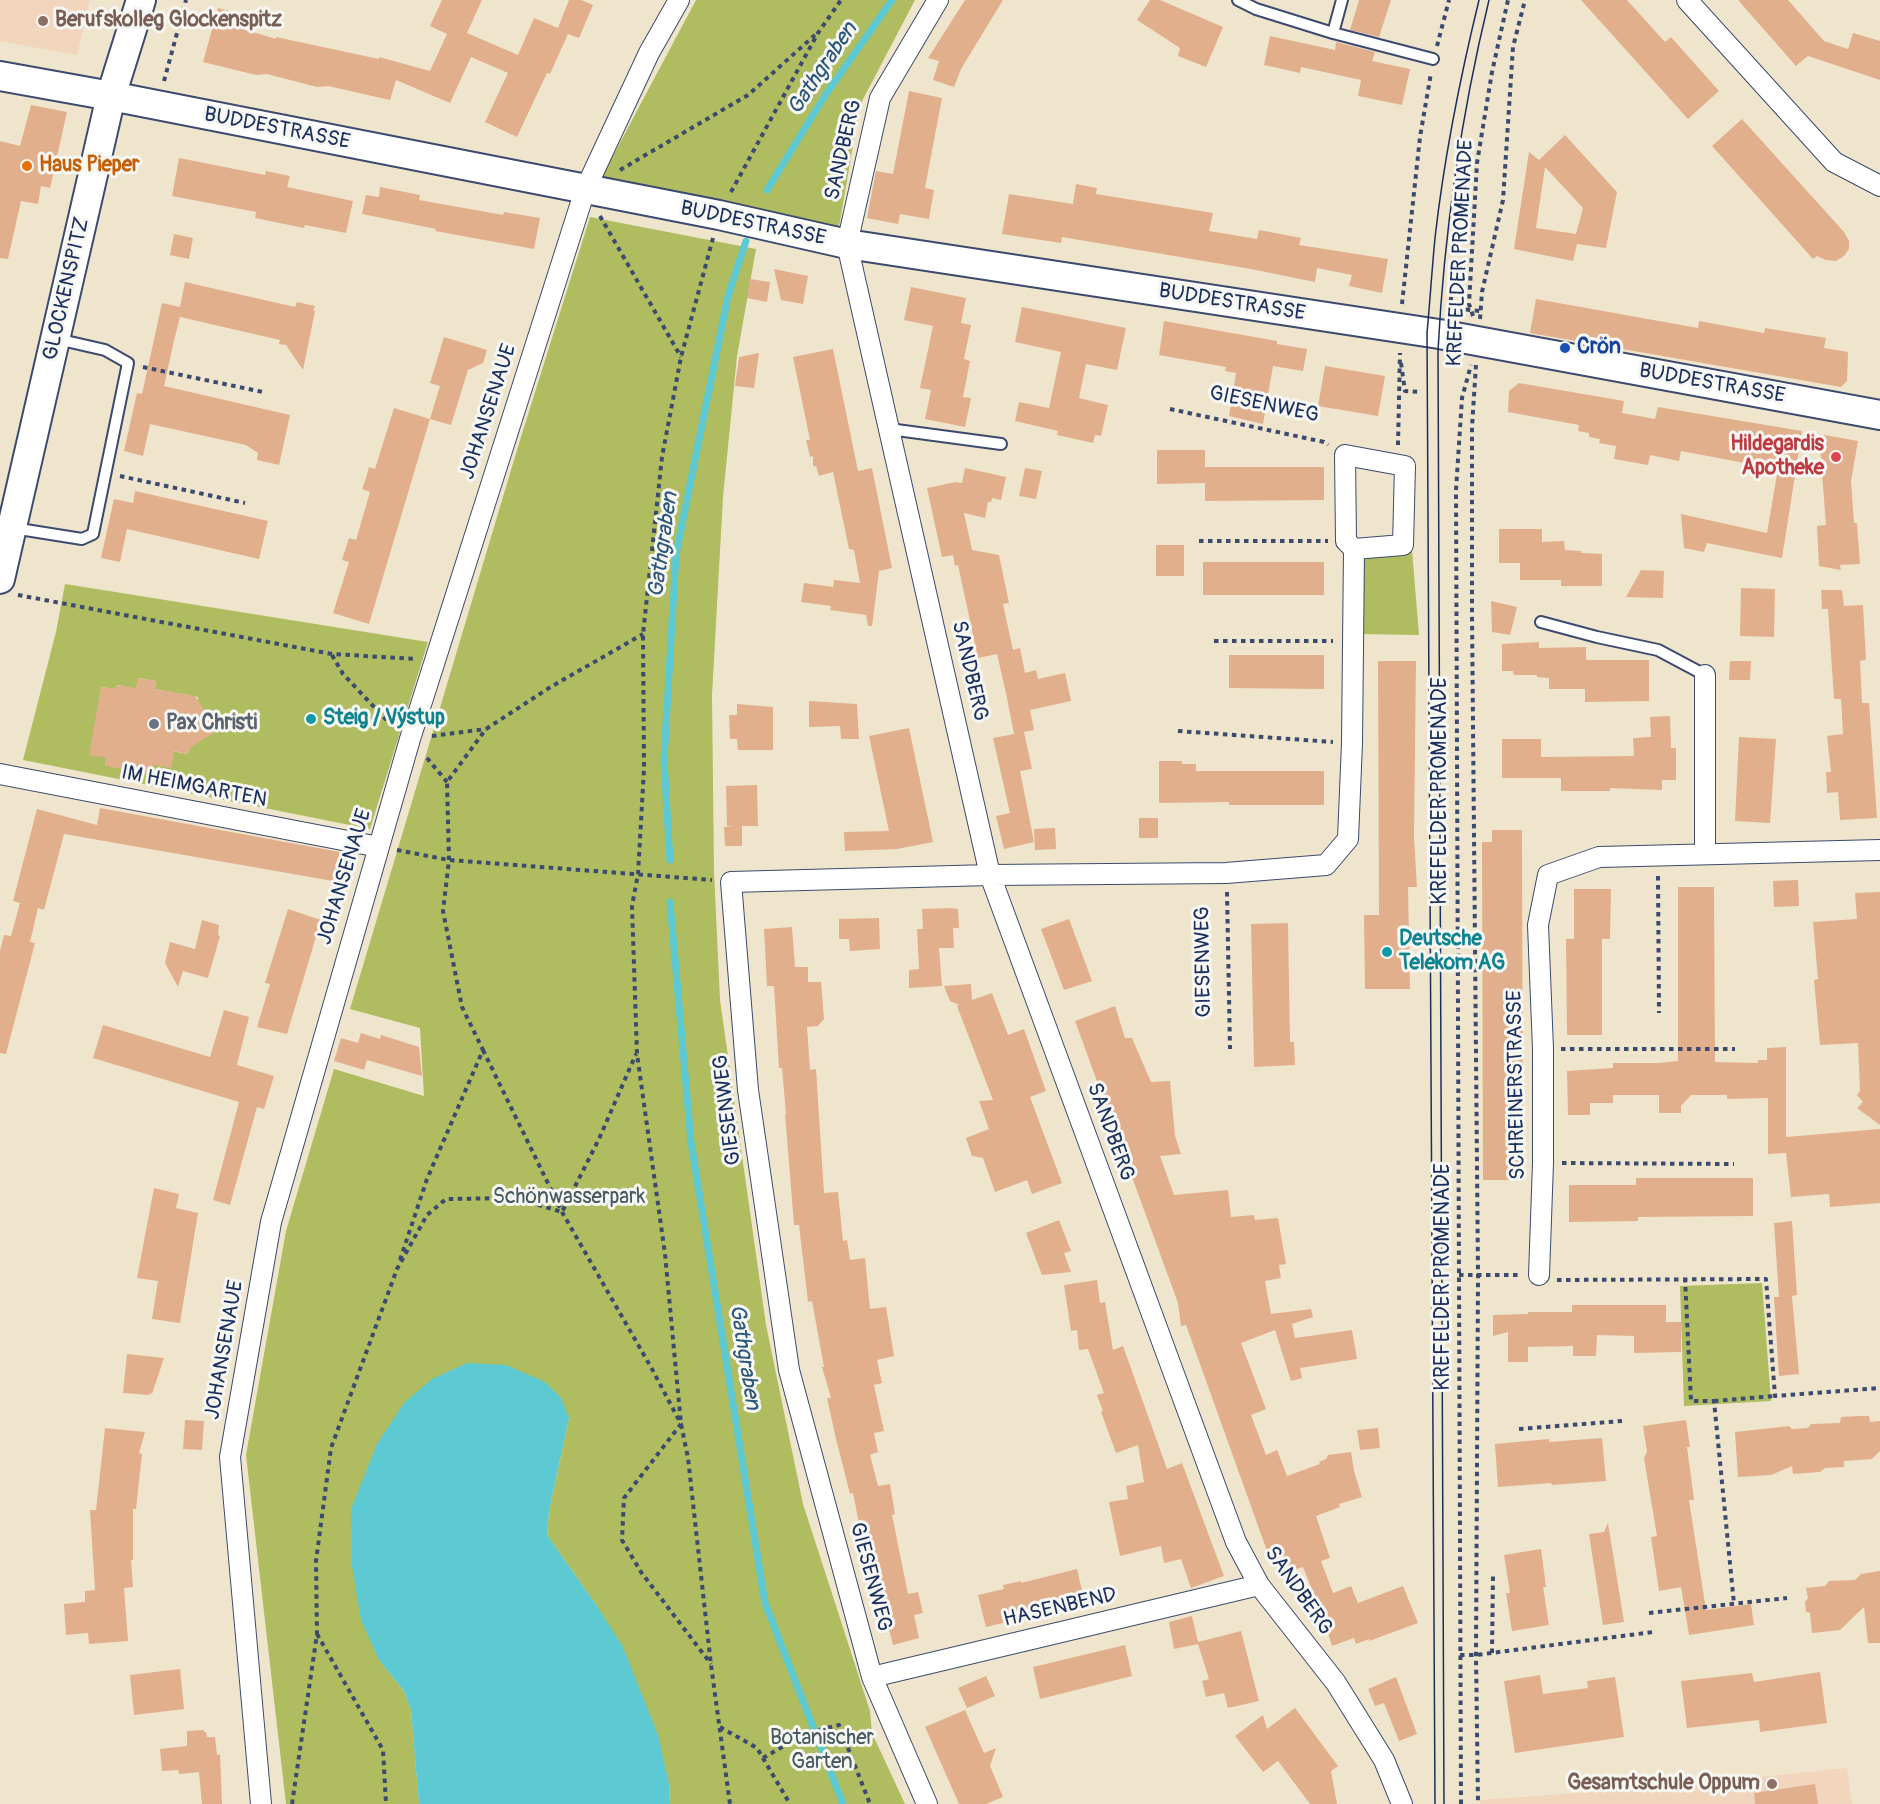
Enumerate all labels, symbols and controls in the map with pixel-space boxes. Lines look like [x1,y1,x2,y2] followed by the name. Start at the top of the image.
[55,8,282,34] place label: Berufskolleg Glockenspitz
[36,14,50,28] marker: Berufskolleg Glockenspitz
[782,18,864,120] water label: Gathgraben
[820,97,868,203] street label: SANDBERG
[202,102,352,156] street label: BUDDESTRASSE
[1442,139,1480,367] street label: KREFELDER PROMENADE
[39,153,140,179] place label: Haus Pieper
[20,159,34,173] marker: Haus Pieper
[678,196,828,252] street label: BUDDESTRASSE
[38,215,96,363] street label: GLOCKENSPITZ
[1157,279,1307,327] street label: BUDDESTRASSE
[1577,335,1621,361] place label: Crön
[455,341,523,483] street label: JOHANSENAUE
[1558,341,1572,355] marker: Crön
[1637,359,1787,409] street label: BUDDESTRASSE
[1207,381,1321,429] street label: GIESENWEG
[1730,432,1824,482] place label: Hildegardis Apotheke
[1829,450,1843,464] marker: Hildegardis Apotheke
[644,491,684,599] water label: Gathgraben
[945,618,993,724] street label: SANDBERG
[1428,677,1454,905] street label: KREFELDER PROMENADE
[323,706,445,732] place label: Steig / Výstup
[166,711,257,737] place label: Pax Christi
[304,712,318,726] marker: Steig / Výstup
[147,717,161,731] marker: Pax Christi
[119,761,269,813] street label: IM HEIMGARTEN
[312,806,378,948] street label: JOHANSENAUE
[1190,906,1218,1018] street label: GIESENWEG
[1399,927,1505,977] place label: Deutsche Telekom AG
[1380,945,1394,959] marker: Deutsche Telekom AG
[1503,990,1531,1180] street label: SCHREINERSTRASSE
[709,1053,747,1167] street label: GIESENWEG
[1081,1080,1139,1184] street label: SANDBERG
[1431,1163,1457,1391] street label: KREFELDER PROMENADE
[493,1185,645,1211] park label: Schönwasserpark
[200,1279,250,1421] street label: JOHANSENAUE
[723,1303,765,1411] water label: Gathgraben
[843,1520,897,1634] street label: GIESENWEG
[1258,1542,1338,1640] street label: SANDBERG
[1001,1583,1119,1633] street label: HASENBEND
[770,1726,874,1776] park label: Botanischer Garten
[1567,1771,1760,1797] place label: Gesamtschule Oppum
[1765,1777,1779,1791] marker: Gesamtschule Oppum

